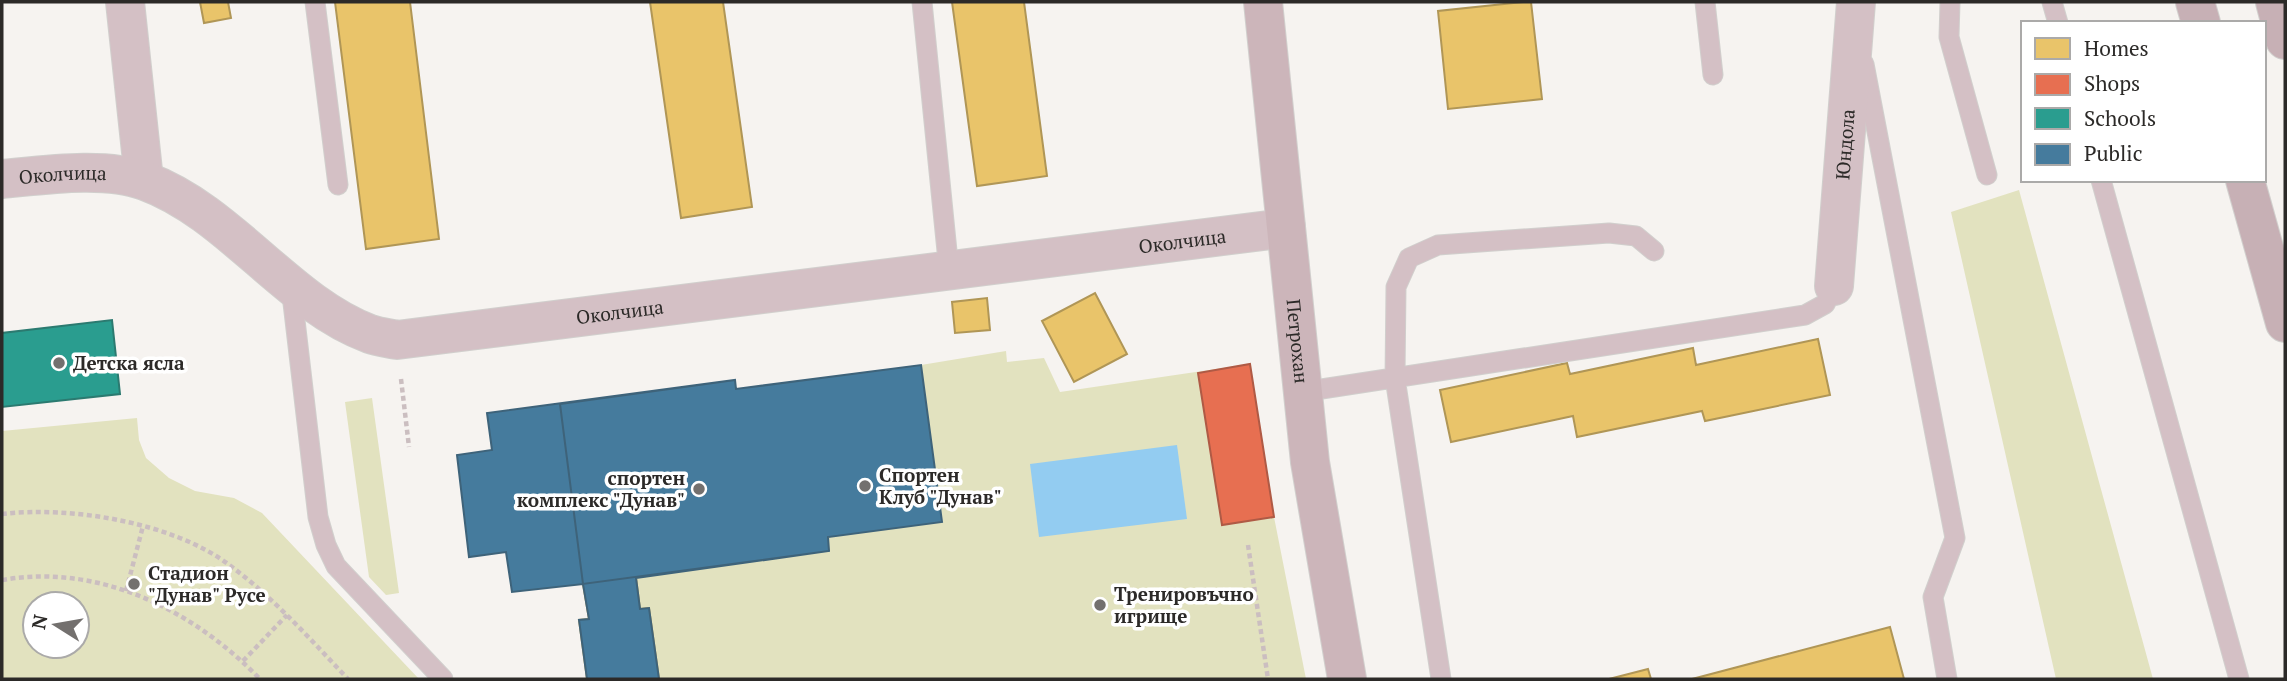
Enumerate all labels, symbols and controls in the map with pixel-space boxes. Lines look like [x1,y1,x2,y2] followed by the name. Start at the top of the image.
[2021,21,2266,182] legend
[2084,34,2149,62] text: Homes
[2084,69,2140,97] text: Shops
[2084,104,2156,132] text: Schools
[1829,108,1860,181] street label: Юндола
[2084,139,2142,167] text: Public
[17,160,108,189] street label: Околчица
[1137,223,1228,258] street label: Околчица
[575,293,665,329] street label: Околчица
[1281,298,1315,385] street label: Петрохан
[73,350,185,375] place label: Детска ясла
[51,355,67,371] marker: Детска ясла
[879,462,1002,509] place label: Спортен Клуб "Дунав"
[517,465,685,512] place label: спортен комплекс "Дунав"
[857,478,873,494] marker: Спортен Клуб "Дунав"
[691,481,707,497] marker: спортен комплекс "Дунав"
[148,560,266,607] place label: Стадион "Дунав" Русе
[126,576,142,592] marker: Стадион "Дунав" Русе
[1114,581,1254,628] place label: Тренировъчно игрище
[21,590,91,660] north arrow
[1092,597,1108,613] marker: Тренировъчно игрище
[25,612,53,631] text: N

